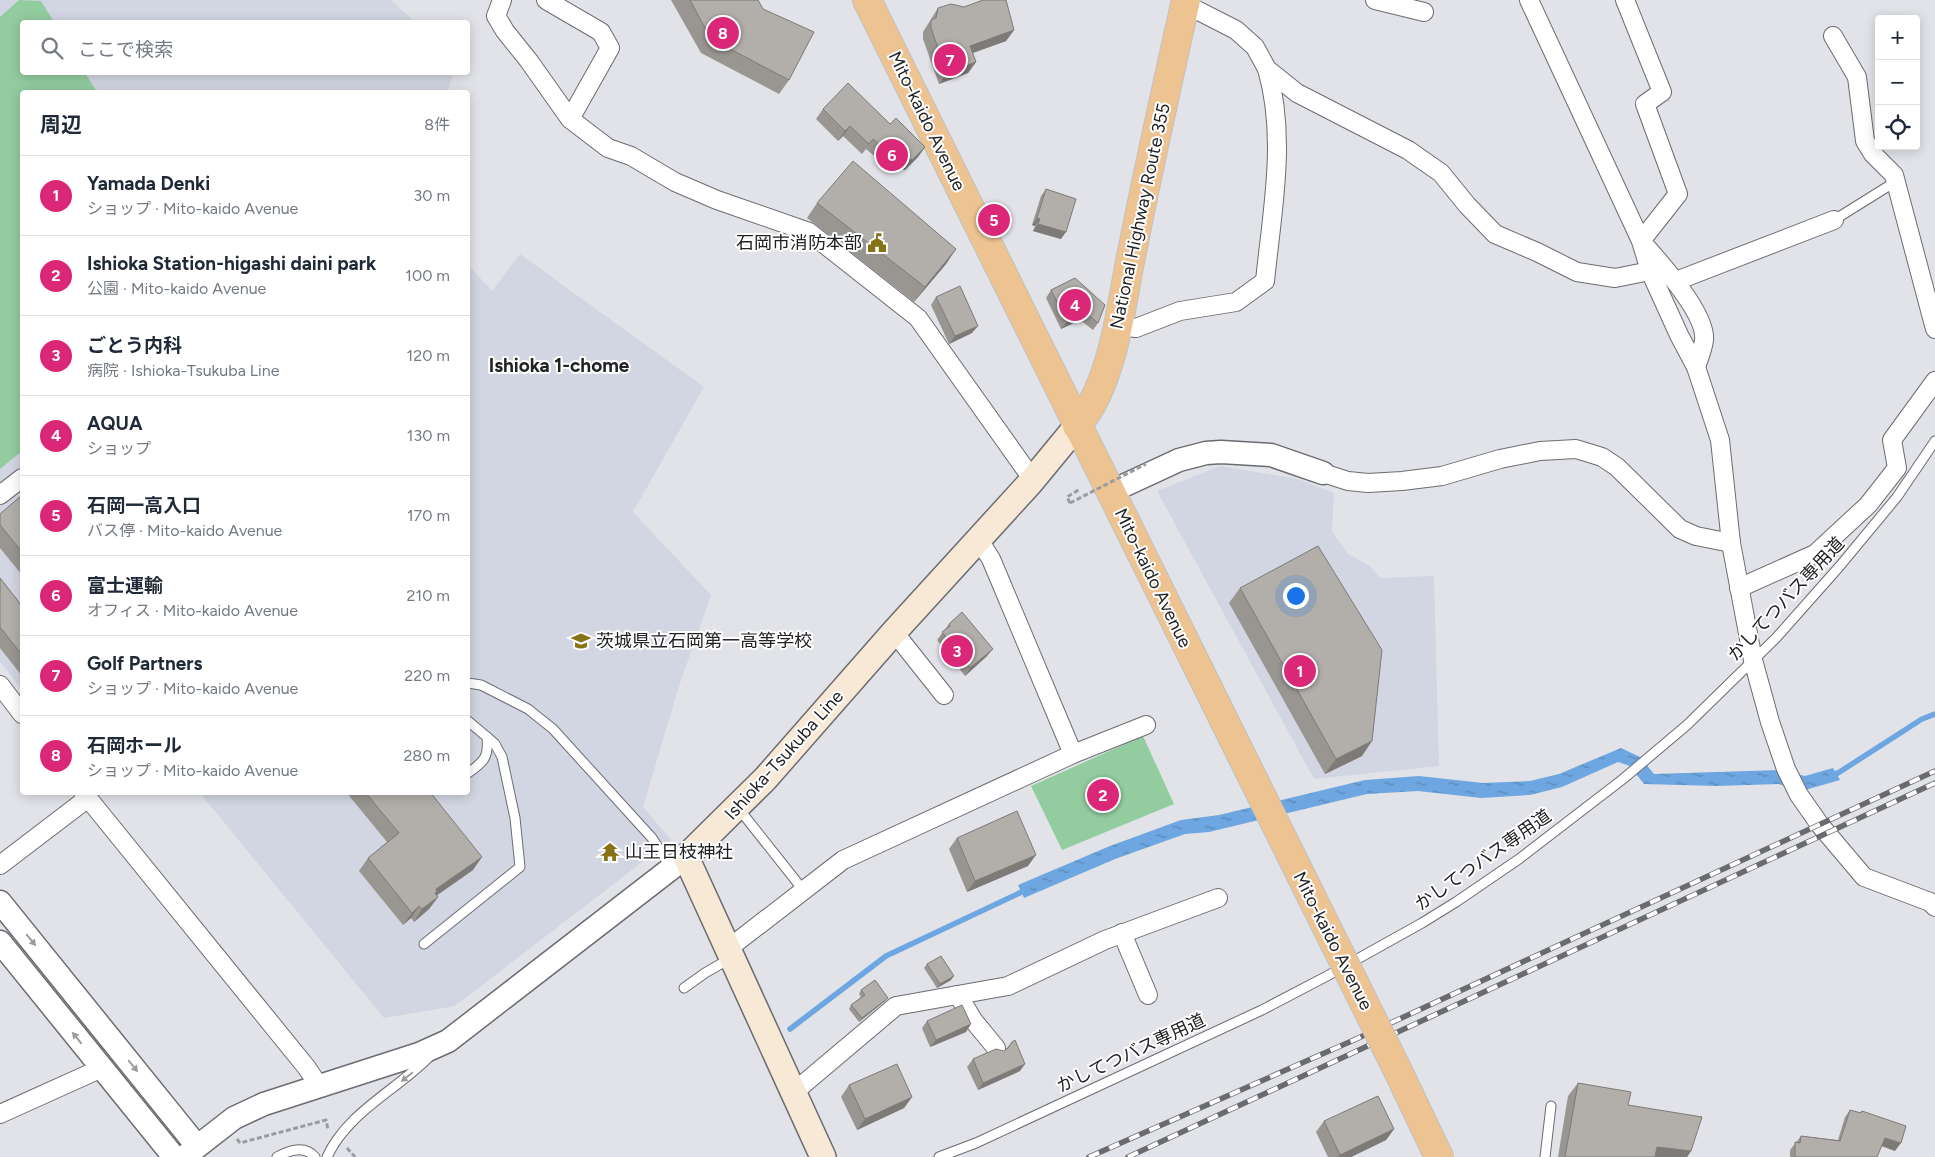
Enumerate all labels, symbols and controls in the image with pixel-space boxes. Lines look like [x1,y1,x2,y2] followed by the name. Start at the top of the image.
[707,14,739,52] pin: 8
[1875,15,1920,150] map controls
[1875,15,1920,60] button: +
[20,20,470,75] search box
[38,34,66,62] icon: search
[78,38,173,61] text: ここで検索
[934,41,966,79] pin: 7
[884,48,970,194] street label: Mito-kaido Avenue
[1875,60,1920,105] button: −
[1105,101,1175,331] street label: National Highway Route 355
[1875,105,1920,150] button: locate
[40,112,82,137] text: 周辺
[424,115,450,134] text: 8件
[876,136,908,174] pin: 6
[87,172,210,195] text: Yamada Denki
[53,186,59,205] text: 1
[413,186,450,205] text: 30 m
[87,199,298,218] text: ショップ · Mito-kaido Avenue
[978,201,1010,239] pin: 5
[736,232,862,254] place label: 石岡市消防本部
[866,232,888,254] public building icon: 石岡市消防本部
[87,252,376,275] text: Ishioka Station-higashi daini park
[51,266,61,285] text: 2
[405,266,450,285] text: 100 m
[87,279,266,298] text: 公園 · Mito-kaido Avenue
[1059,286,1091,324] pin: 4
[87,334,182,357] text: ごとう内科
[52,346,60,365] text: 3
[407,346,450,365] text: 120 m
[489,354,630,377] district label: Ishioka 1-chome
[87,361,279,380] text: 病院 · Ishioka-Tsukuba Line
[87,412,143,435] text: AQUA
[51,426,61,445] text: 4
[407,426,450,445] text: 130 m
[87,439,151,458] text: ショップ
[87,494,201,517] text: 石岡一高入口
[1110,505,1196,651] street label: Mito-kaido Avenue
[51,506,61,525] text: 5
[407,506,450,525] text: 170 m
[87,521,282,540] text: バス停 · Mito-kaido Avenue
[1723,533,1849,665] street label: かしてつバス専用道
[87,574,163,597] text: 富士運輸
[1283,583,1309,609] your location
[51,586,61,605] text: 6
[407,586,450,605] text: 210 m
[87,601,298,620] text: オフィス · Mito-kaido Avenue
[570,630,592,652] school or university icon: 茨城県立石岡第一高等学校
[596,630,812,652] place label: 茨城県立石岡第一高等学校
[941,632,973,670] pin: 3
[87,652,202,675] text: Golf Partners
[1284,652,1316,690] pin: 1
[52,666,60,685] text: 7
[404,666,450,685] text: 220 m
[87,679,298,698] text: ショップ · Mito-kaido Avenue
[720,685,848,824] street label: Ishioka-Tsukuba Line
[87,734,182,757] text: 石岡ホール
[51,746,61,765] text: 8
[403,746,450,765] text: 280 m
[87,761,298,780] text: ショップ · Mito-kaido Avenue
[1087,776,1119,814] pin: 2
[1411,805,1555,915] street label: かしてつバス専用道
[599,841,621,863] temple icon: 山王日枝神社
[625,841,733,863] place label: 山王日枝神社
[1289,868,1377,1014] street label: Mito-kaido Avenue
[25,933,36,946] one-way arrow
[1053,1009,1209,1097] street label: かしてつバス専用道
[71,1031,82,1044] one-way arrow
[127,1059,138,1072] one-way arrow
[401,1072,414,1083] one-way arrow

